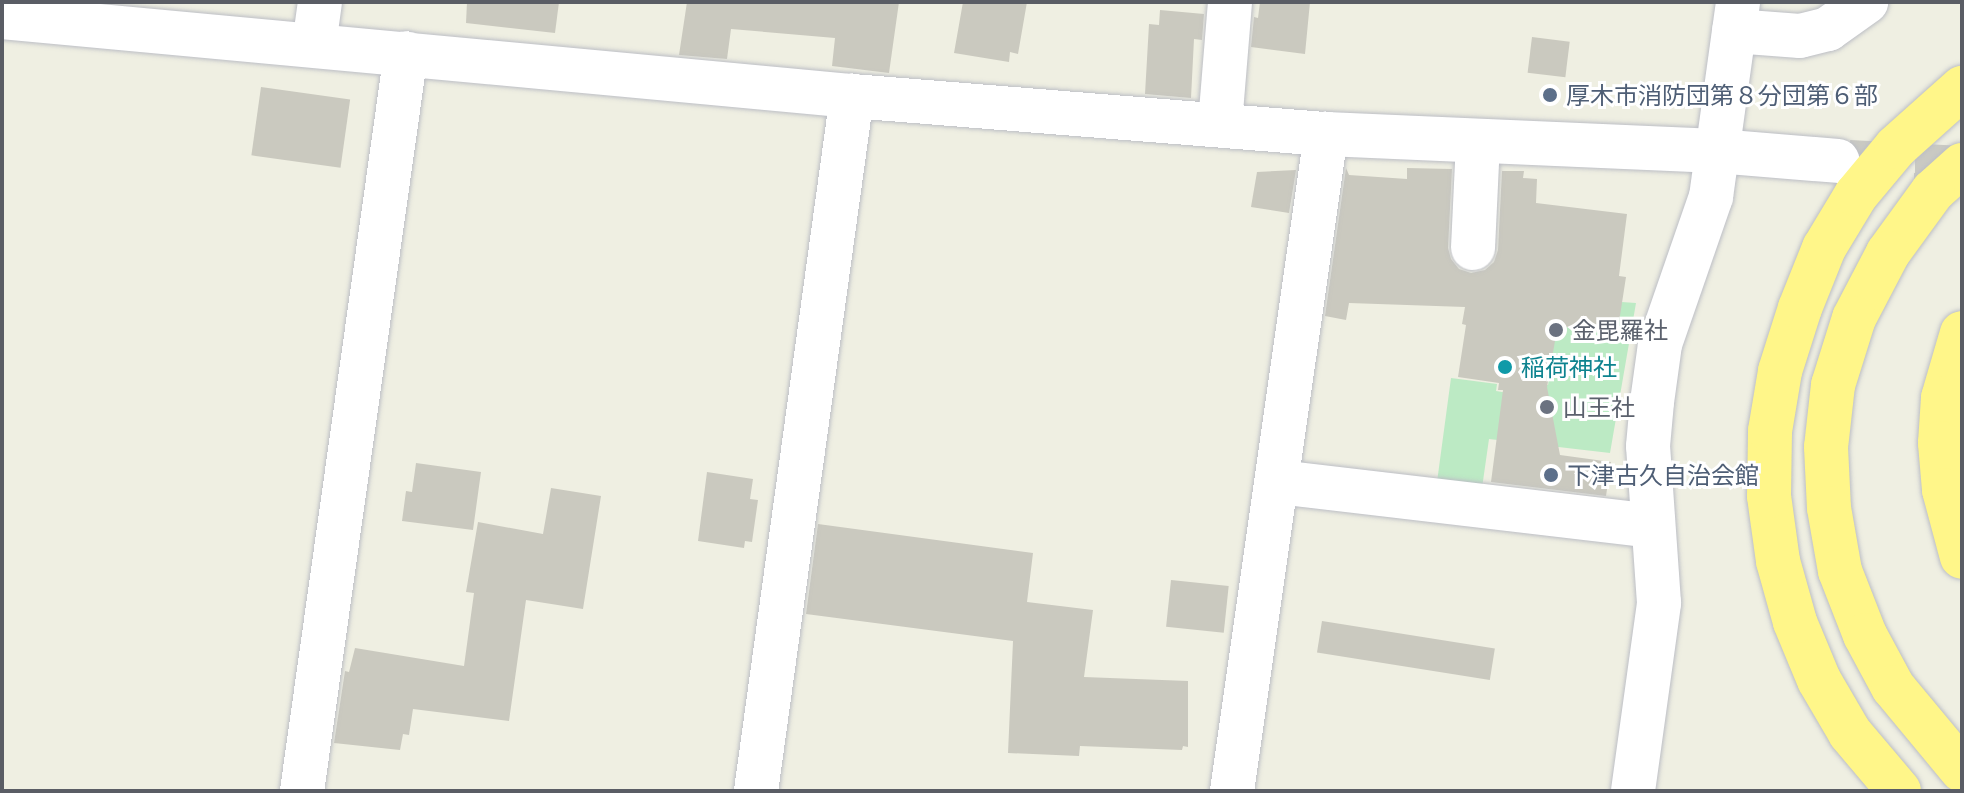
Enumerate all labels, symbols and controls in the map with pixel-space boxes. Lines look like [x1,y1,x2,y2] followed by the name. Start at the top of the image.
[1566,81,1878,109] place label: 厚木市消防団第８分団第６部
[1541,86,1559,104] marker: 厚木市消防団第８分団第６部
[1572,316,1668,344] place label: 金毘羅社
[1547,321,1565,339] marker: 金毘羅社
[1521,353,1617,381] place label: 稲荷神社
[1496,358,1514,376] marker: 稲荷神社
[1563,393,1635,421] place label: 山王社
[1538,398,1556,416] marker: 山王社
[1567,461,1759,489] place label: 下津古久自治会館
[1542,466,1560,484] marker: 下津古久自治会館

